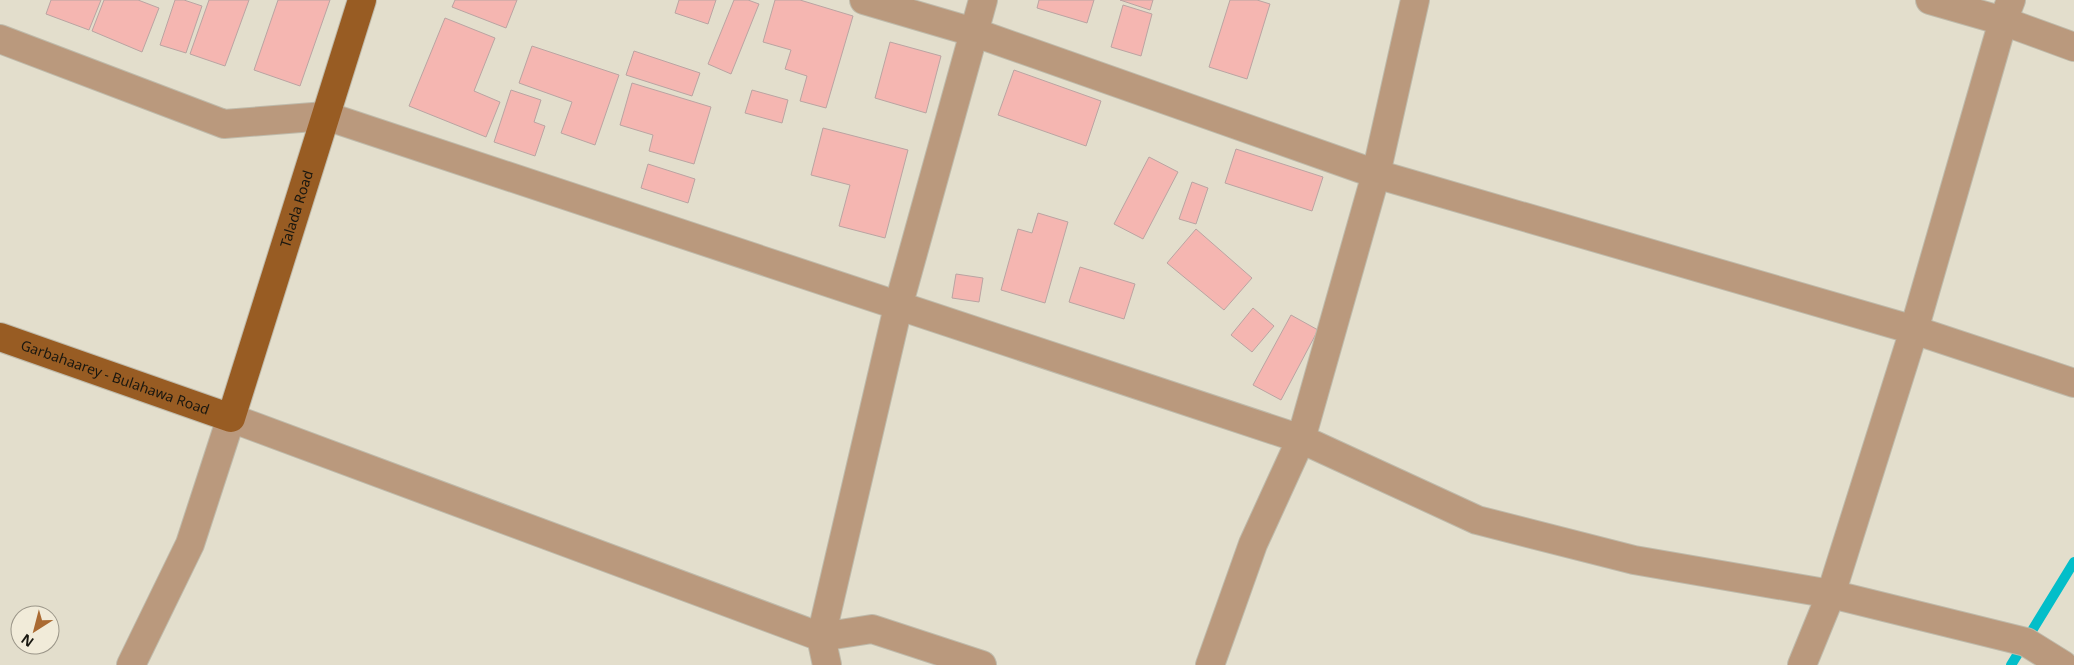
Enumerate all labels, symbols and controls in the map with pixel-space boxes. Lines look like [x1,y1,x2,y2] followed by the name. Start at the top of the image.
[275,168,317,250] street label: Talada Road
[18,335,212,419] street label: Garbahaarey - Bulahawa Road
[10,605,60,655] north arrow
[17,630,37,652] text: N

